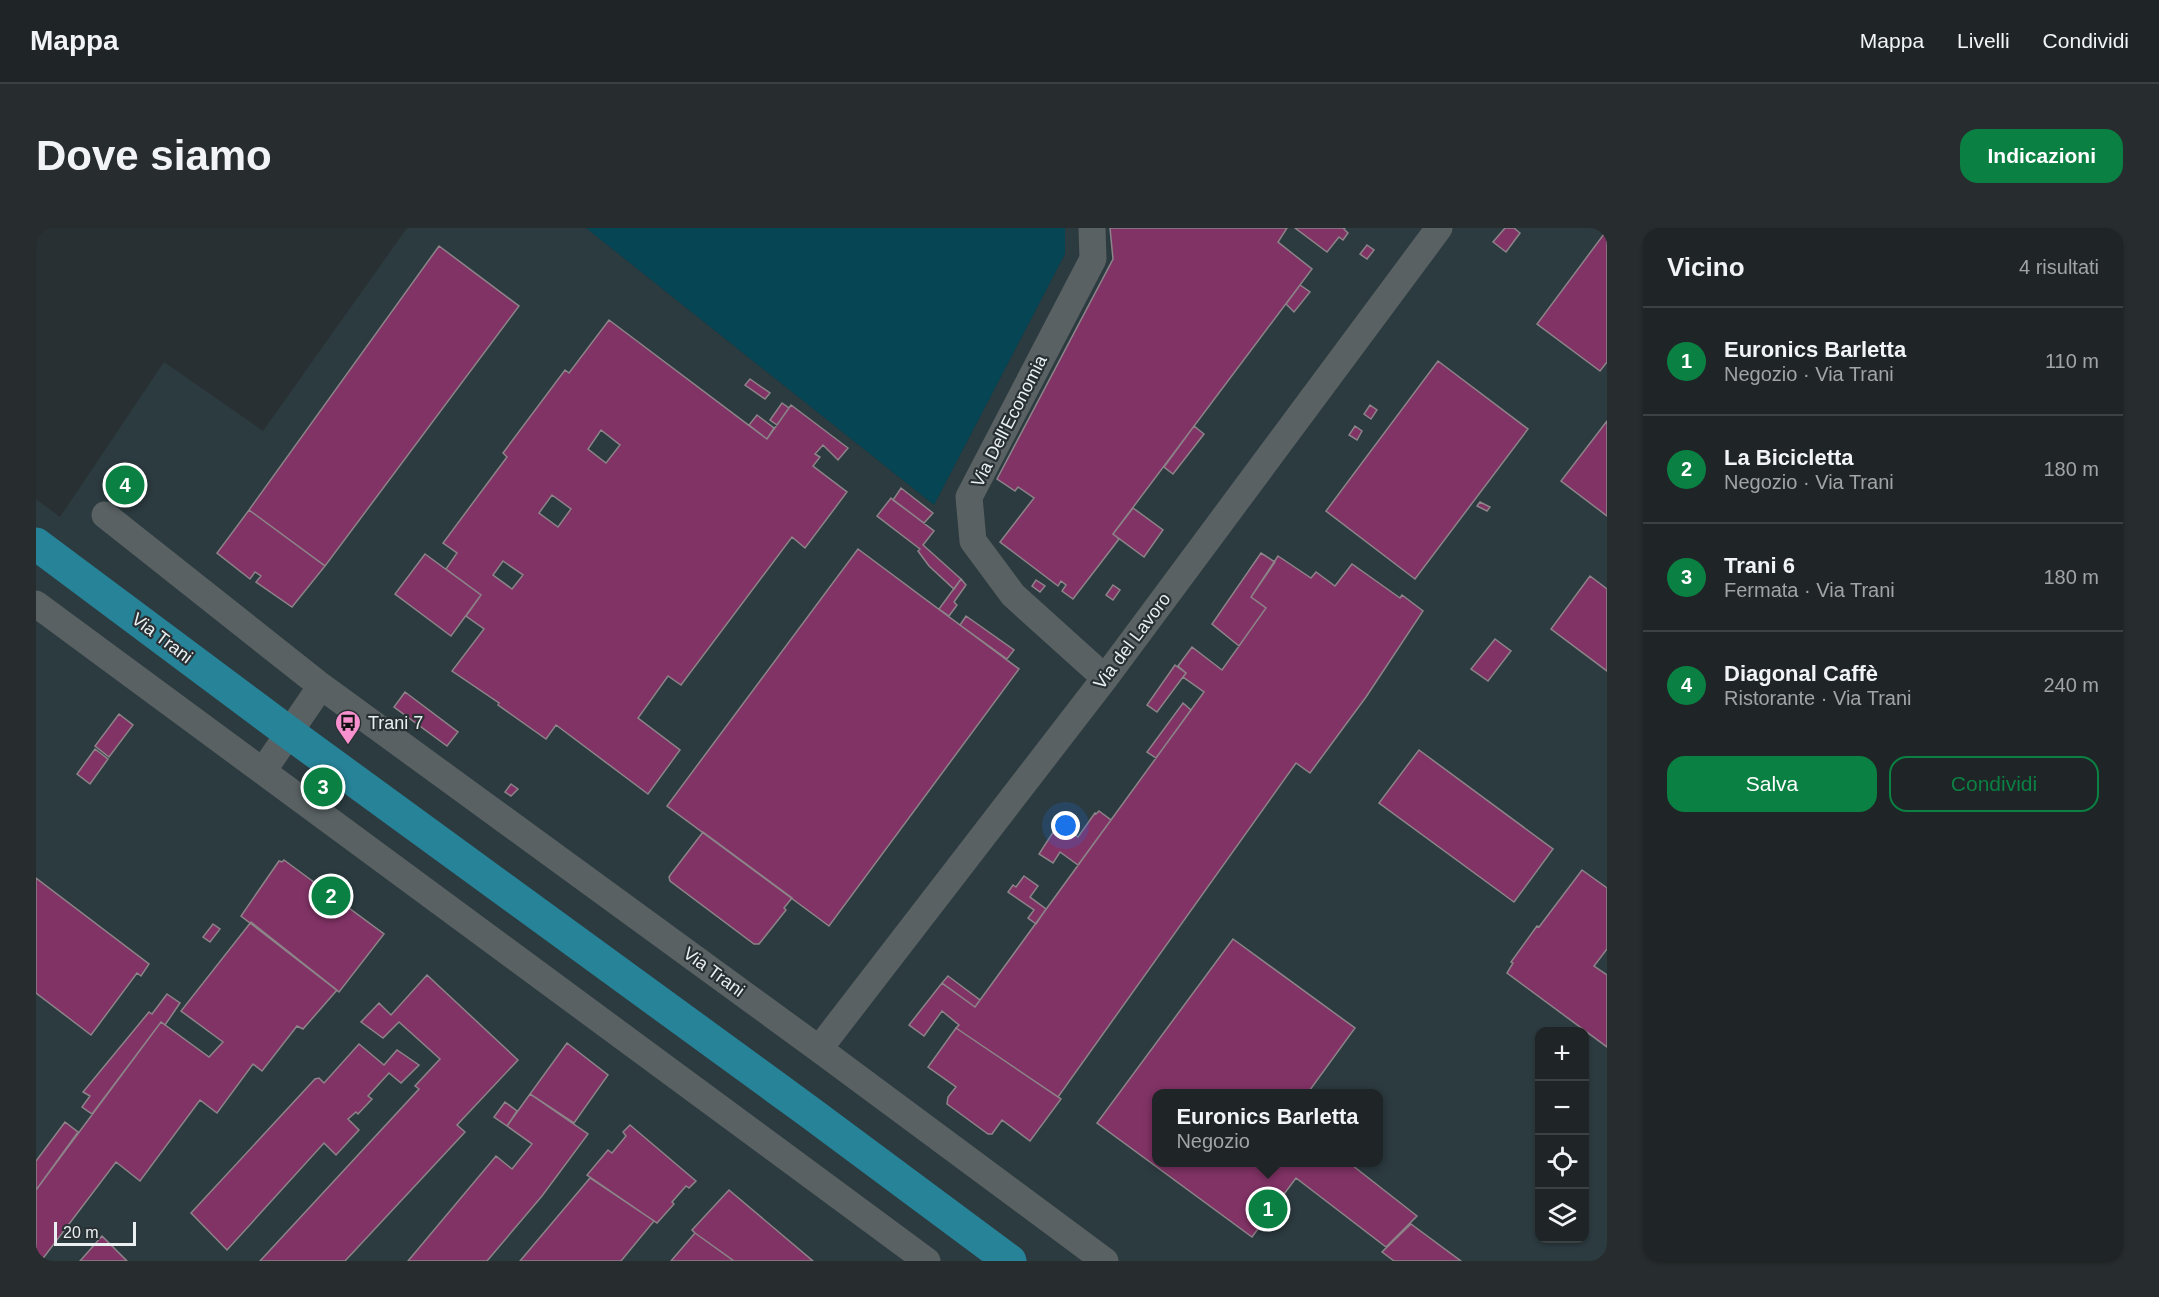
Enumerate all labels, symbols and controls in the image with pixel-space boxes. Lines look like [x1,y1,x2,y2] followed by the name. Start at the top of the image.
[30,25,119,56] text: Mappa
[1860,29,1924,52] text: Mappa
[1957,29,2010,52] text: Livelli
[2043,29,2129,52] text: Condividi
[1960,129,2123,183] button: Indicazioni
[36,132,272,179] text: Dove siamo
[1667,252,1745,282] text: Vicino
[2019,256,2099,278] text: 4 risultati
[1724,337,1906,362] text: Euronics Barletta
[1681,350,1692,372] text: 1
[2045,350,2099,372] text: 110 m
[967,351,1051,490] street label: Via Dell'Economia
[1724,363,1894,385] text: Negozio · Via Trani
[1724,445,1854,470] text: La Bicicletta
[1681,458,1692,480] text: 2
[2043,458,2099,480] text: 180 m
[106,462,145,508] pin: 4
[1724,471,1894,493] text: Negozio · Via Trani
[1724,553,1795,578] text: Trani 6
[1681,566,1692,588] text: 3
[2043,566,2099,588] text: 180 m
[1724,579,1895,601] text: Fermata · Via Trani
[1089,589,1175,693] street label: Via del Lavoro
[128,609,196,667] street label: Via Trani
[1724,661,1878,686] text: Diagonal Caffè
[1681,674,1692,696] text: 4
[2043,674,2099,696] text: 240 m
[1724,687,1912,709] text: Ristorante · Via Trani
[333,708,363,746] bus stop icon: Trani 7
[368,713,423,733] place label: Trani 7
[1667,756,1877,812] button: Salva
[1889,756,2099,812] button: Condividi
[304,764,342,810] pin: 3
[1051,811,1080,840] your location
[312,874,350,918] pin: 2
[680,943,748,1001] street label: Via Trani
[1535,1027,1589,1243] map controls
[1535,1027,1589,1081] button: +
[1535,1081,1589,1135] button: −
[1152,1089,1383,1167] popup
[1176,1104,1359,1129] text: Euronics Barletta
[1176,1130,1250,1152] text: Negozio
[1535,1135,1589,1189] button: locate
[1248,1186,1288,1232] pin: 1
[1535,1189,1589,1243] button: layers
[54,1219,136,1246] scale bar
[63,1224,99,1241] text: 20 m

